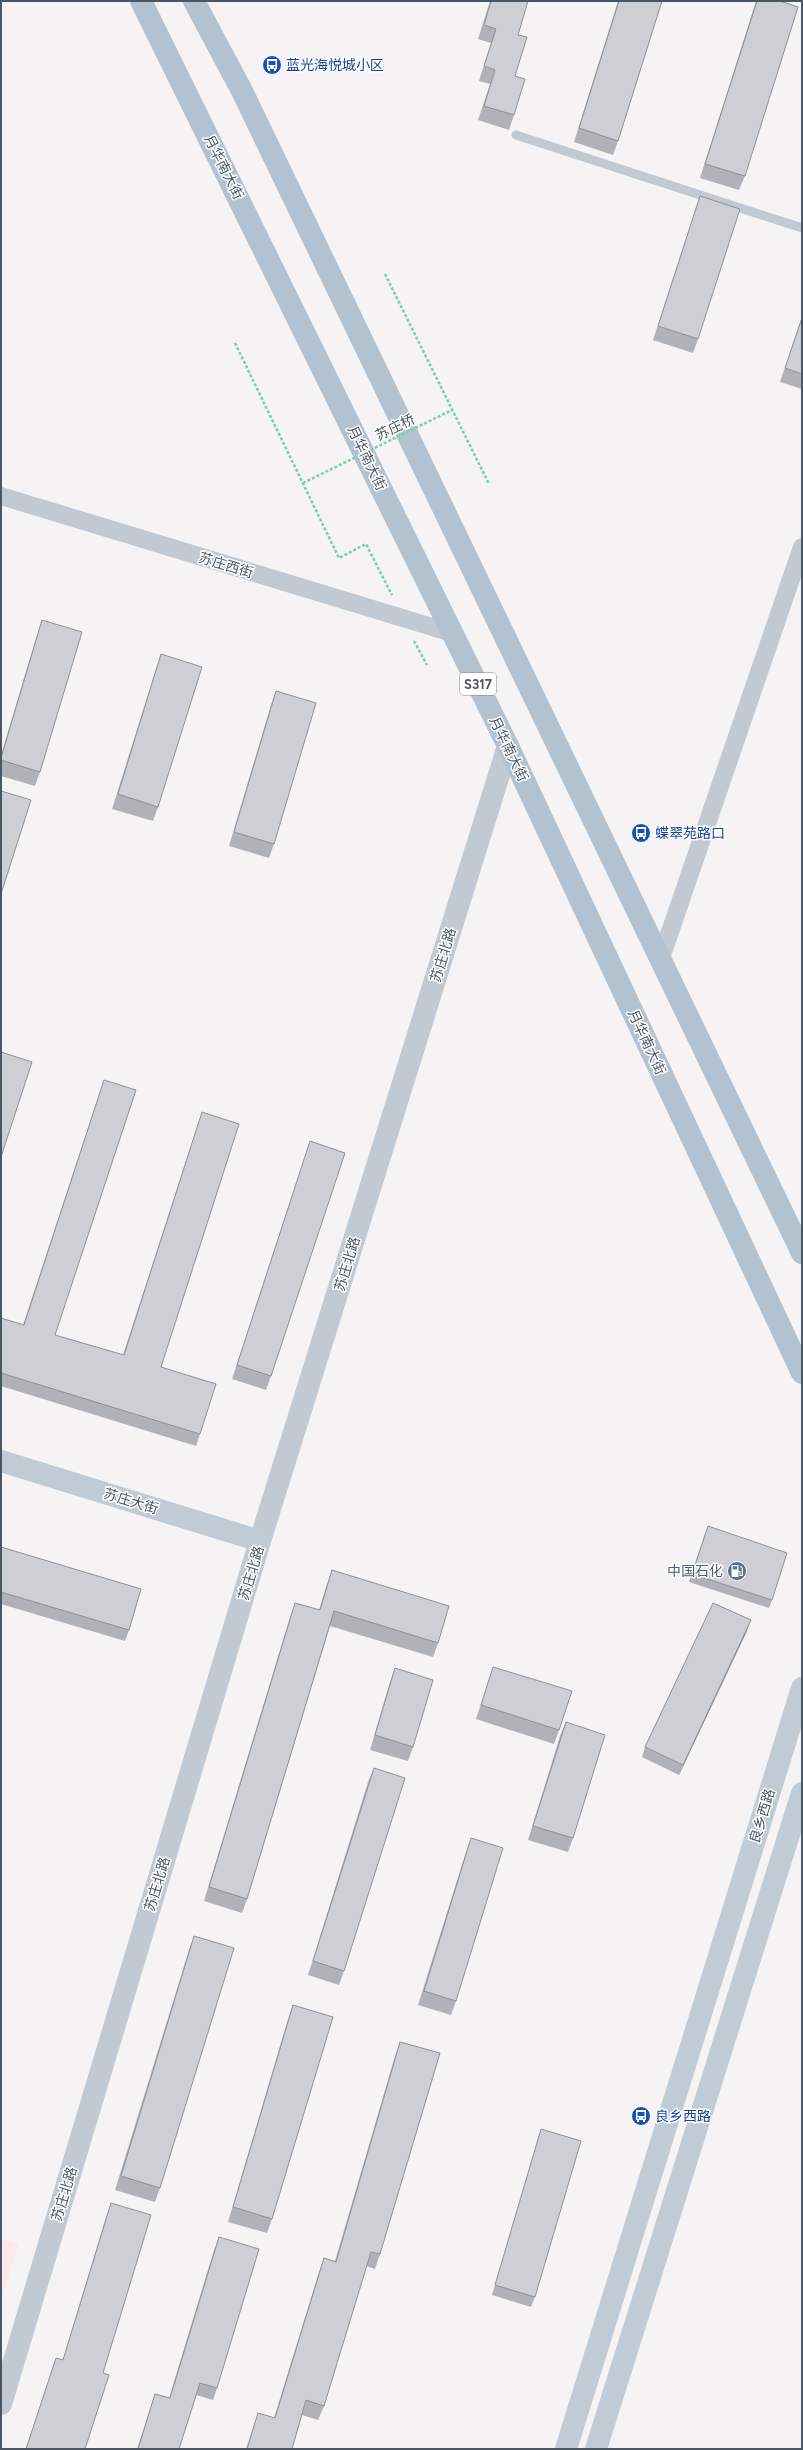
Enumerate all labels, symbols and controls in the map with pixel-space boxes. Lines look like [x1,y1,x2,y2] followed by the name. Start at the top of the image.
[261,54,283,76] bus stop icon: 蓝光海悦城小区
[286,57,384,74] place label: 蓝光海悦城小区
[200,132,247,202] street label: 月华南大街
[373,411,418,444] street label: 苏庄桥
[344,423,390,493] street label: 月华南大街
[197,549,255,582] street label: 苏庄西街
[460,673,496,695] road number: S317
[486,714,532,784] street label: 月华南大街
[630,822,652,844] bus stop icon: 蝶翠苑路口
[655,825,725,842] place label: 蝶翠苑路口
[427,926,460,984] street label: 苏庄北路
[624,1007,669,1078] street label: 月华南大街
[331,1235,364,1293] street label: 苏庄北路
[102,1485,160,1518] street label: 苏庄大街
[235,1544,268,1602] street label: 苏庄北路
[726,1560,748,1582] fuel station icon: 中国石化
[667,1563,723,1580] place label: 中国石化
[746,1787,779,1845] street label: 良乡西路
[141,1855,174,1913] street label: 苏庄北路
[630,2105,652,2127] bus stop icon: 良乡西路
[655,2108,711,2125] place label: 良乡西路
[48,2165,81,2223] street label: 苏庄北路

